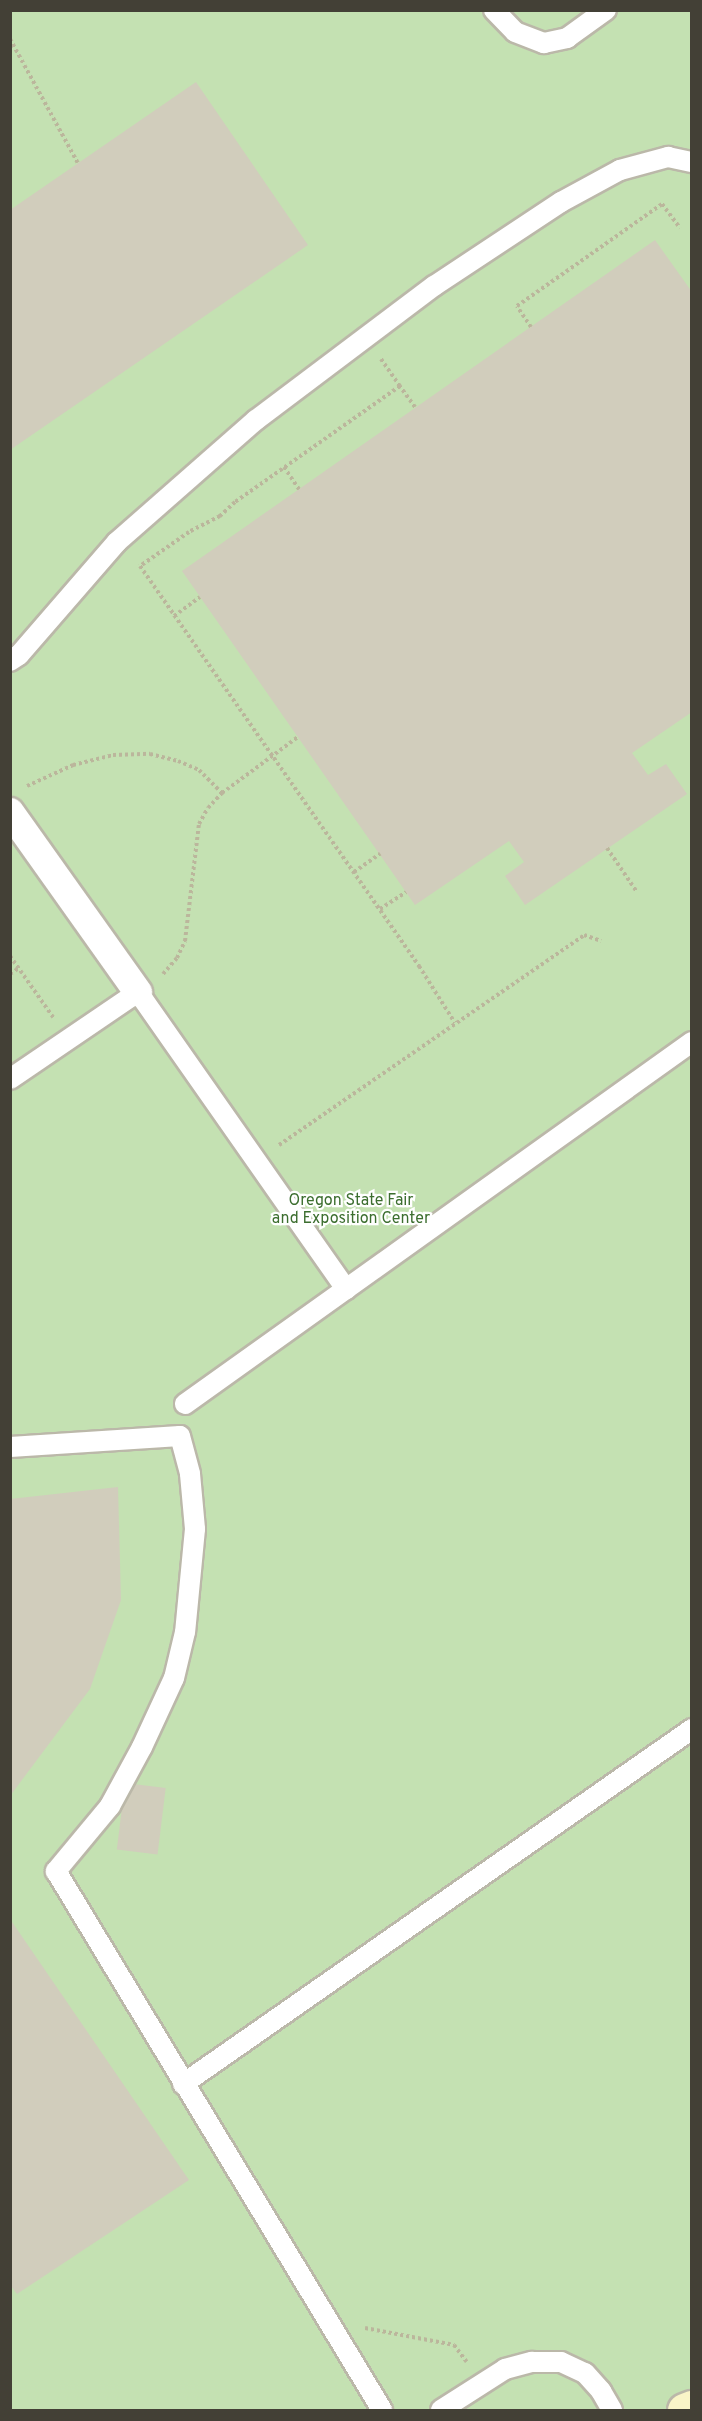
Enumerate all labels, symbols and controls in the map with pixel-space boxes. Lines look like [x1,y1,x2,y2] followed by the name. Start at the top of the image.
[272,1191,430,1229] park label: Oregon State Fair and Exposition Center

